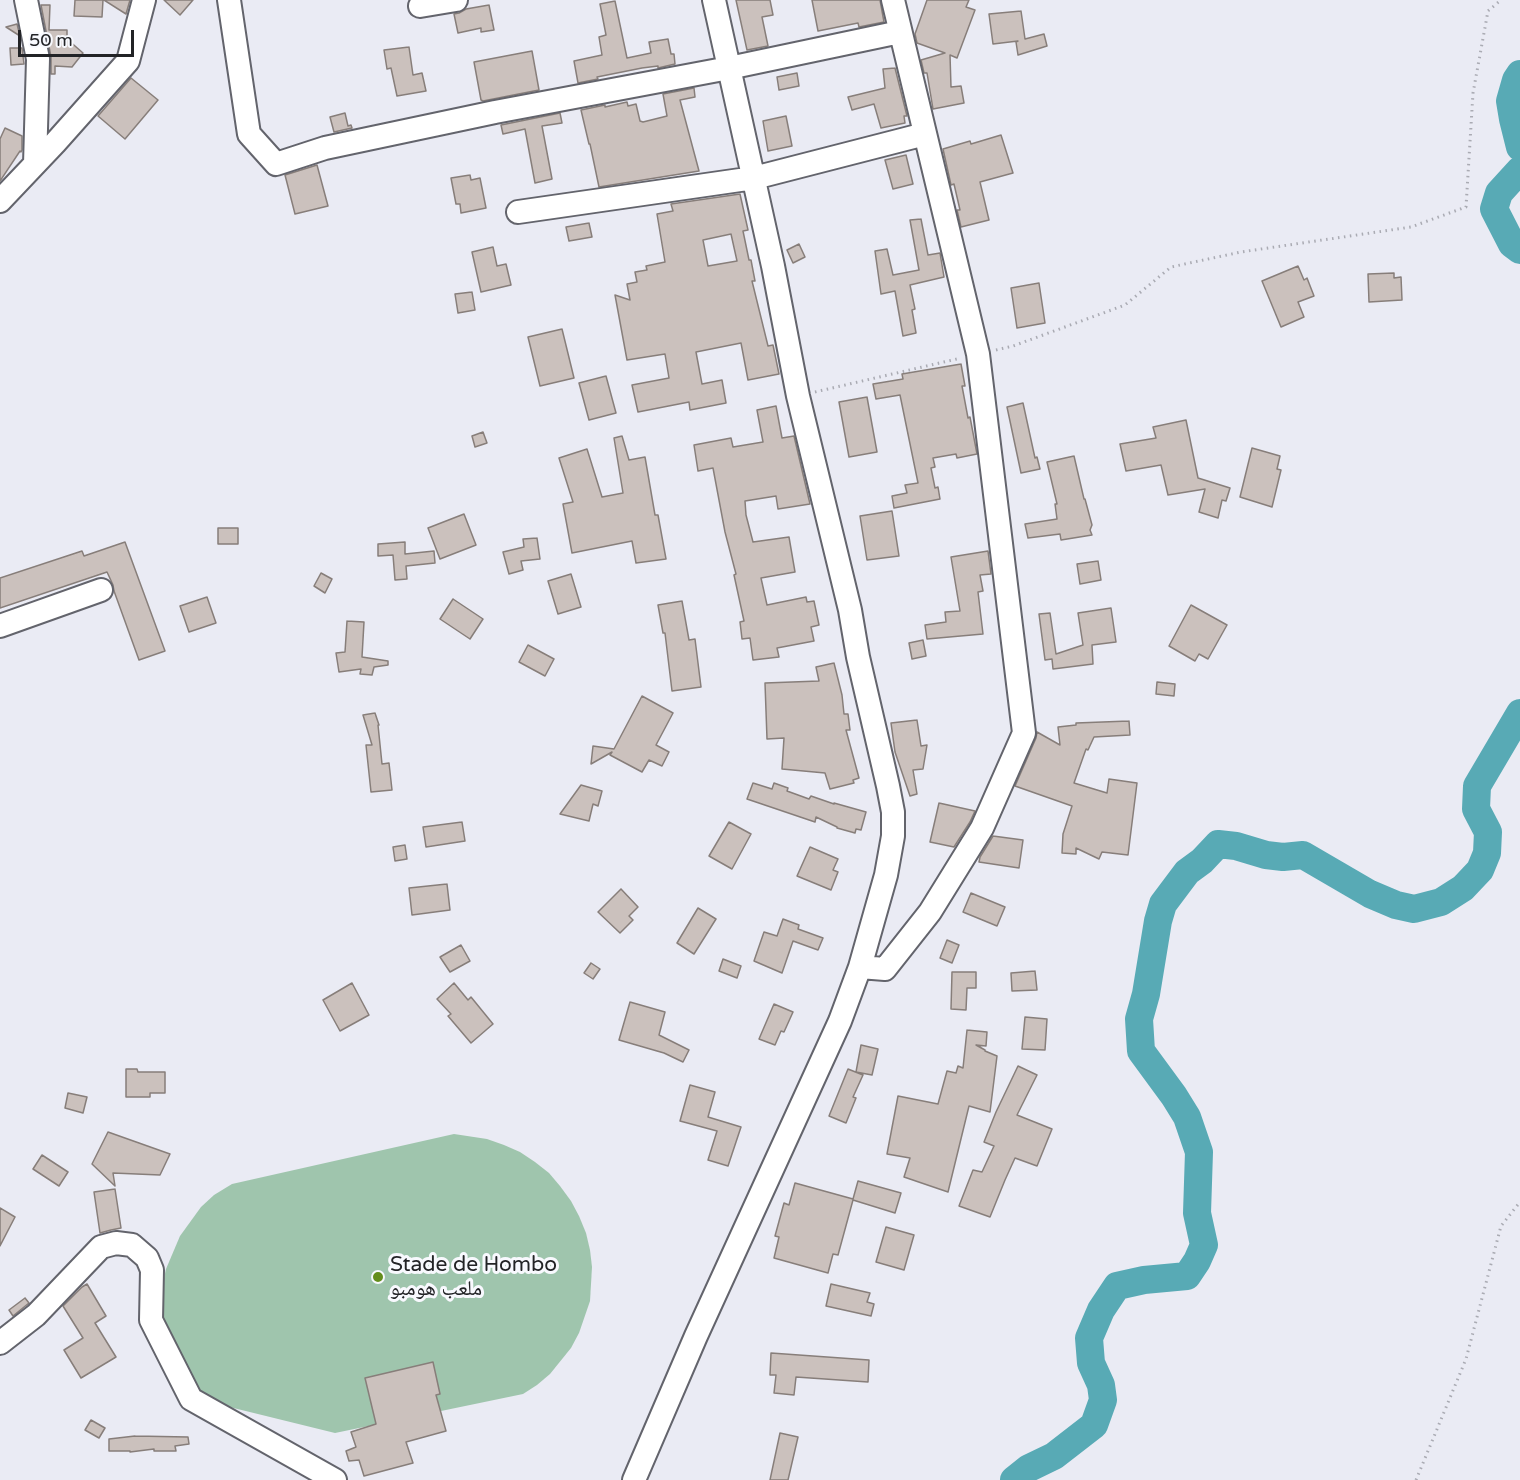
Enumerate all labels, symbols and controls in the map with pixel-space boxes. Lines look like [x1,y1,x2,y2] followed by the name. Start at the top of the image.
[21,18,136,56] scale bar
[29,29,73,51] text: 50 m
[390,1252,557,1302] place label: Stade de Hombo ملعب هومبو
[371,1270,385,1284] marker: Stade de Hombo ملعب هومبو

